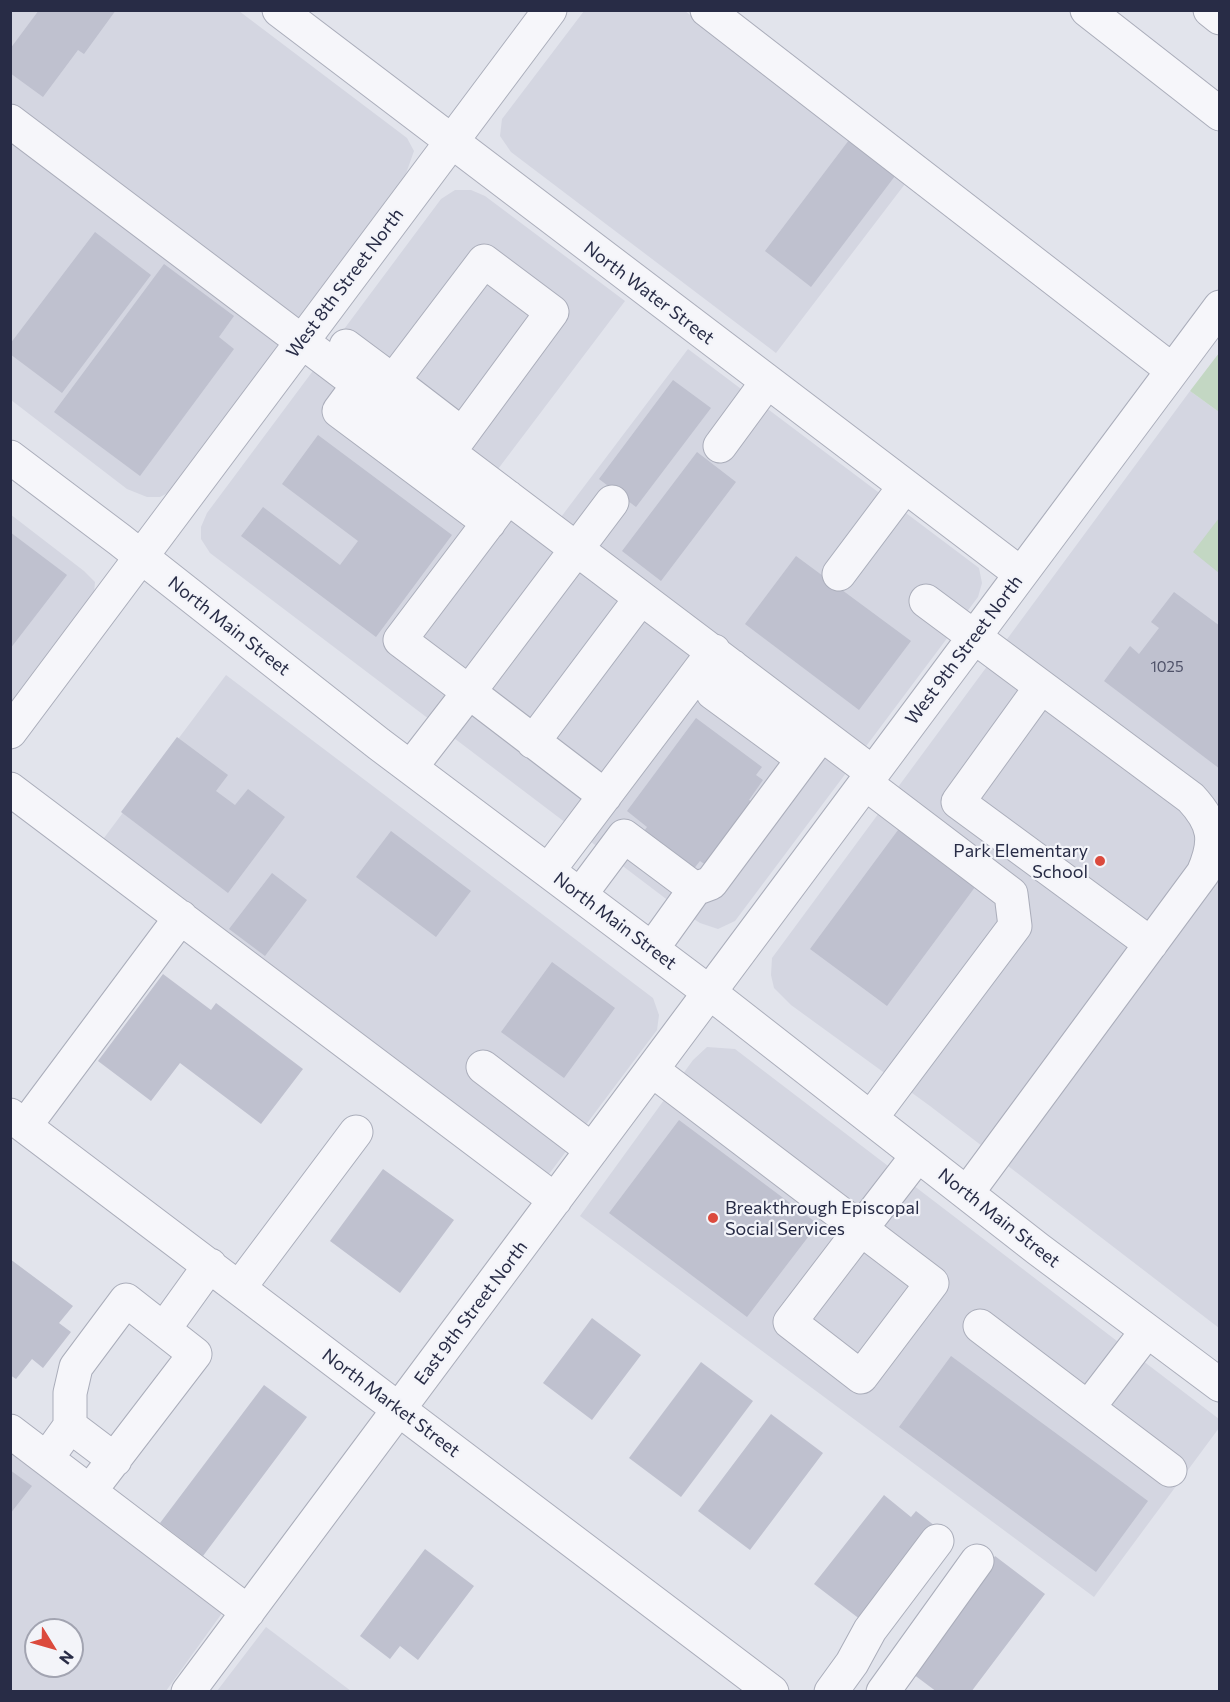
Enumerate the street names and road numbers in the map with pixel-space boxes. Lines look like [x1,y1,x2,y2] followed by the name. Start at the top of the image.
[282,204,408,362] street label: West 8th Street North
[580,237,718,349] street label: North Water Street
[901,571,1027,729] street label: West 9th Street North
[164,572,294,680] street label: North Main Street
[549,868,681,974] street label: North Main Street
[934,1164,1064,1272] street label: North Main Street
[410,1237,532,1389] street label: East 9th Street North
[318,1344,464,1462] street label: North Market Street

